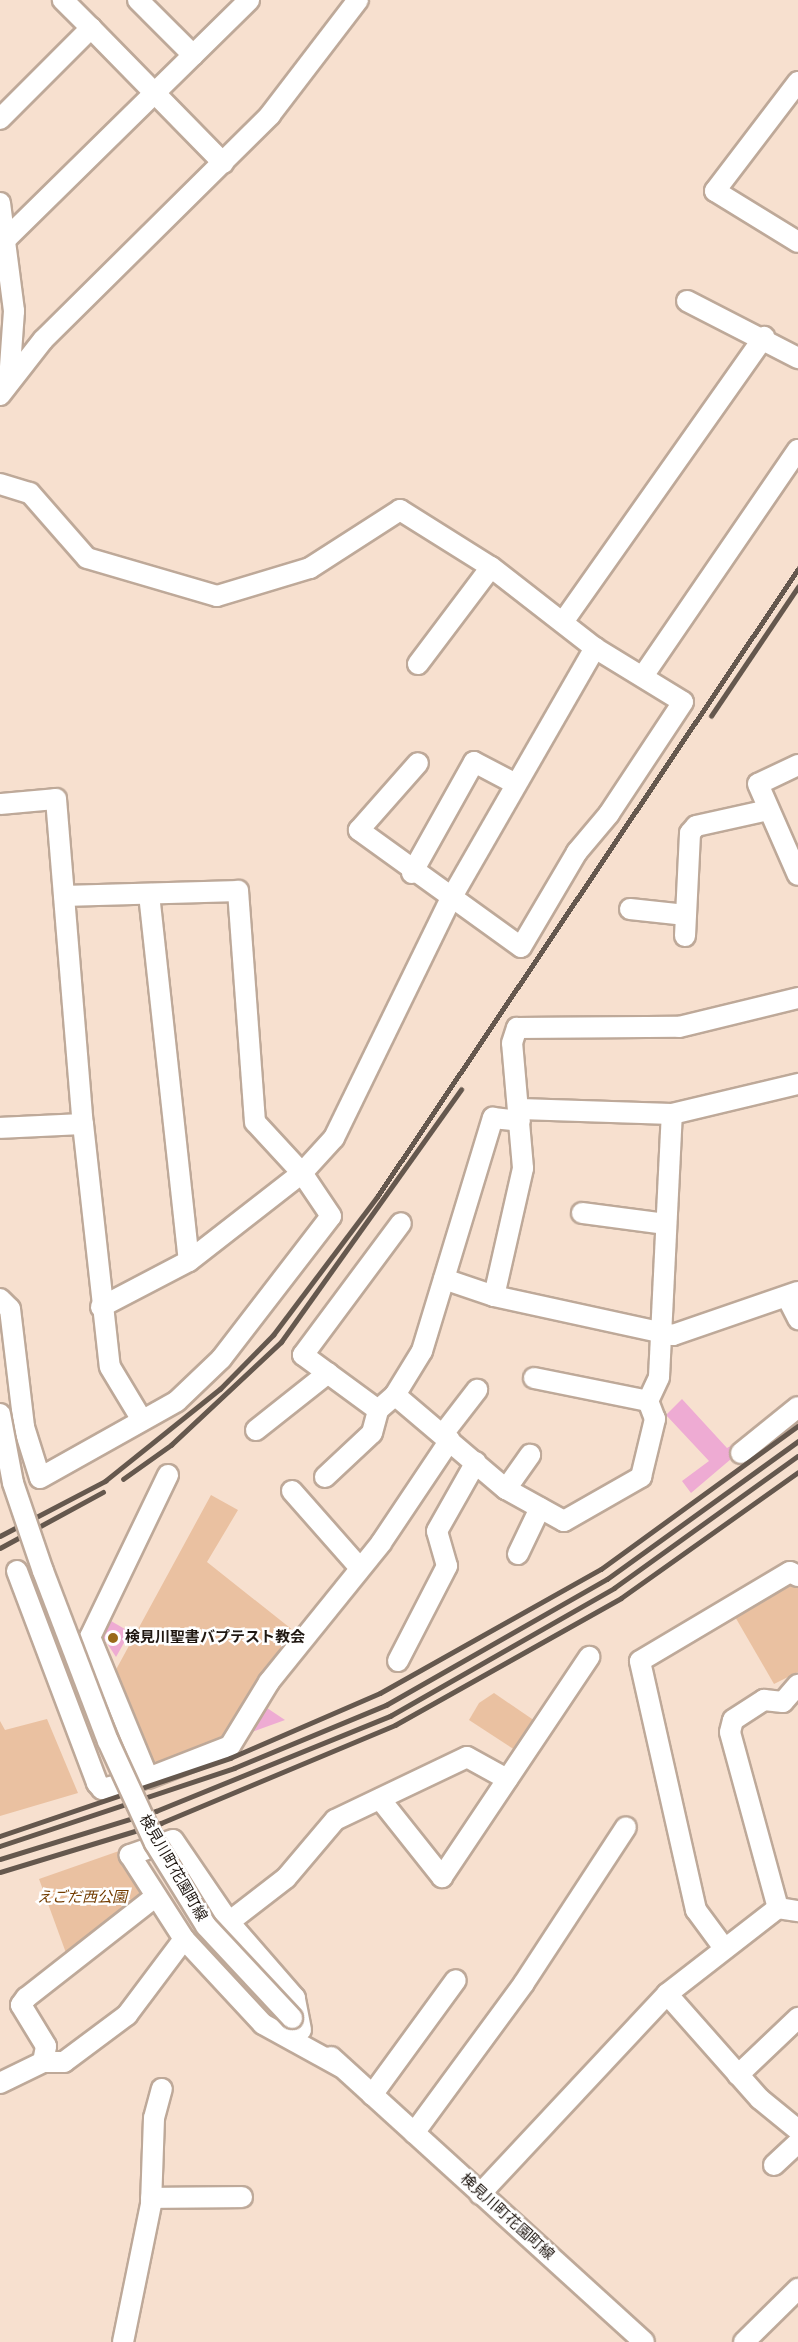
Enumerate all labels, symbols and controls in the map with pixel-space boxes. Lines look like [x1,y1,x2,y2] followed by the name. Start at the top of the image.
[125,1629,305,1647] place label: 検見川聖書バプテスト教会
[106,1631,120,1645] marker: 検見川聖書バプテスト教会
[135,1812,211,1924] street label: 検見川町花園町線
[37,1889,127,1907] park label: えごだ西公園
[456,2170,558,2264] street label: 検見川町花園町線

